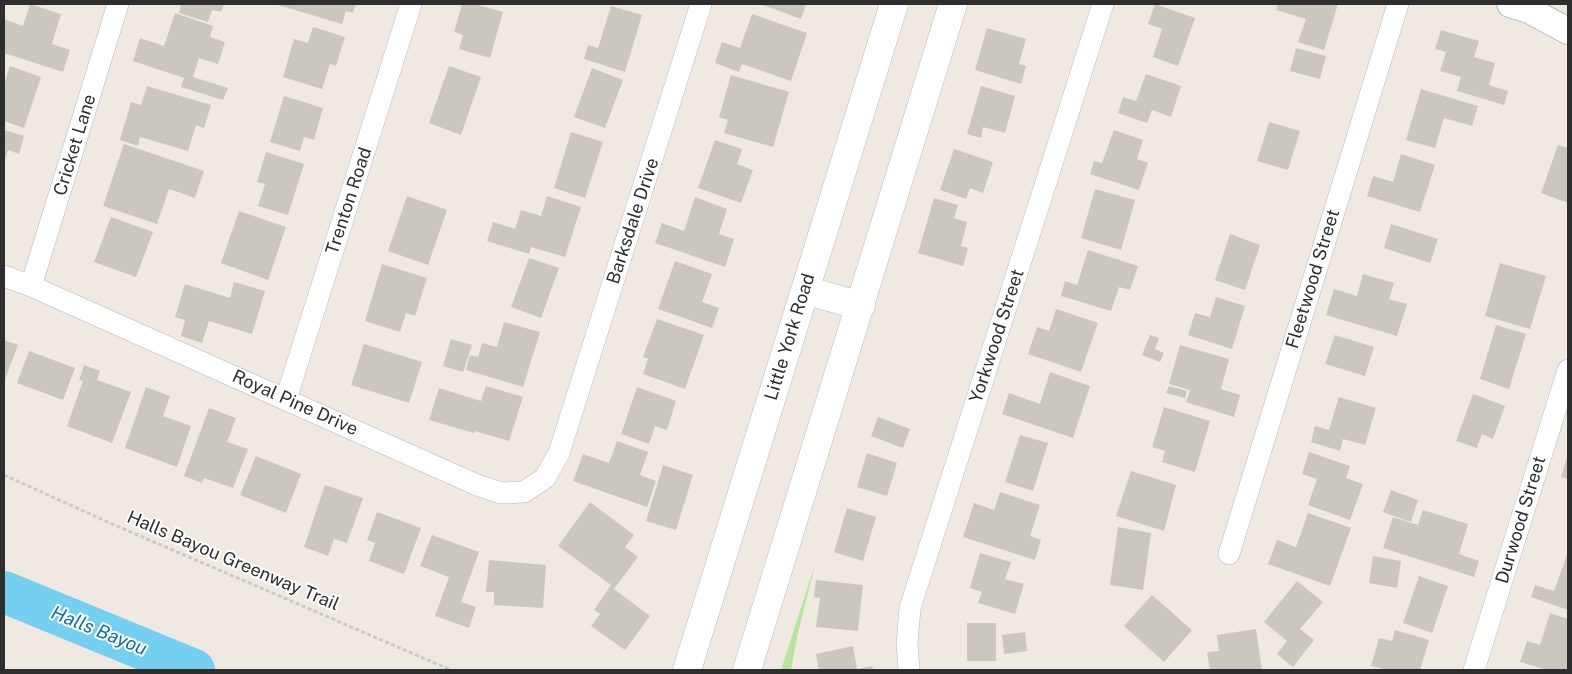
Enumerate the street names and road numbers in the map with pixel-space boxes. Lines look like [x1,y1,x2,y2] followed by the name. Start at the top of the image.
[49,92,101,198] street label: Cricket Lane
[321,145,377,257] street label: Trenton Road
[602,155,664,287] street label: Barksdale Drive
[1282,207,1344,351] street label: Fleetwood Street
[965,266,1029,406] street label: Yorkwood Street
[760,271,820,403] street label: Little York Road
[229,366,361,440] street label: Royal Pine Drive
[1491,454,1551,586] street label: Durwood Street
[124,506,342,616] street label: Halls Bayou Greenway Trail

